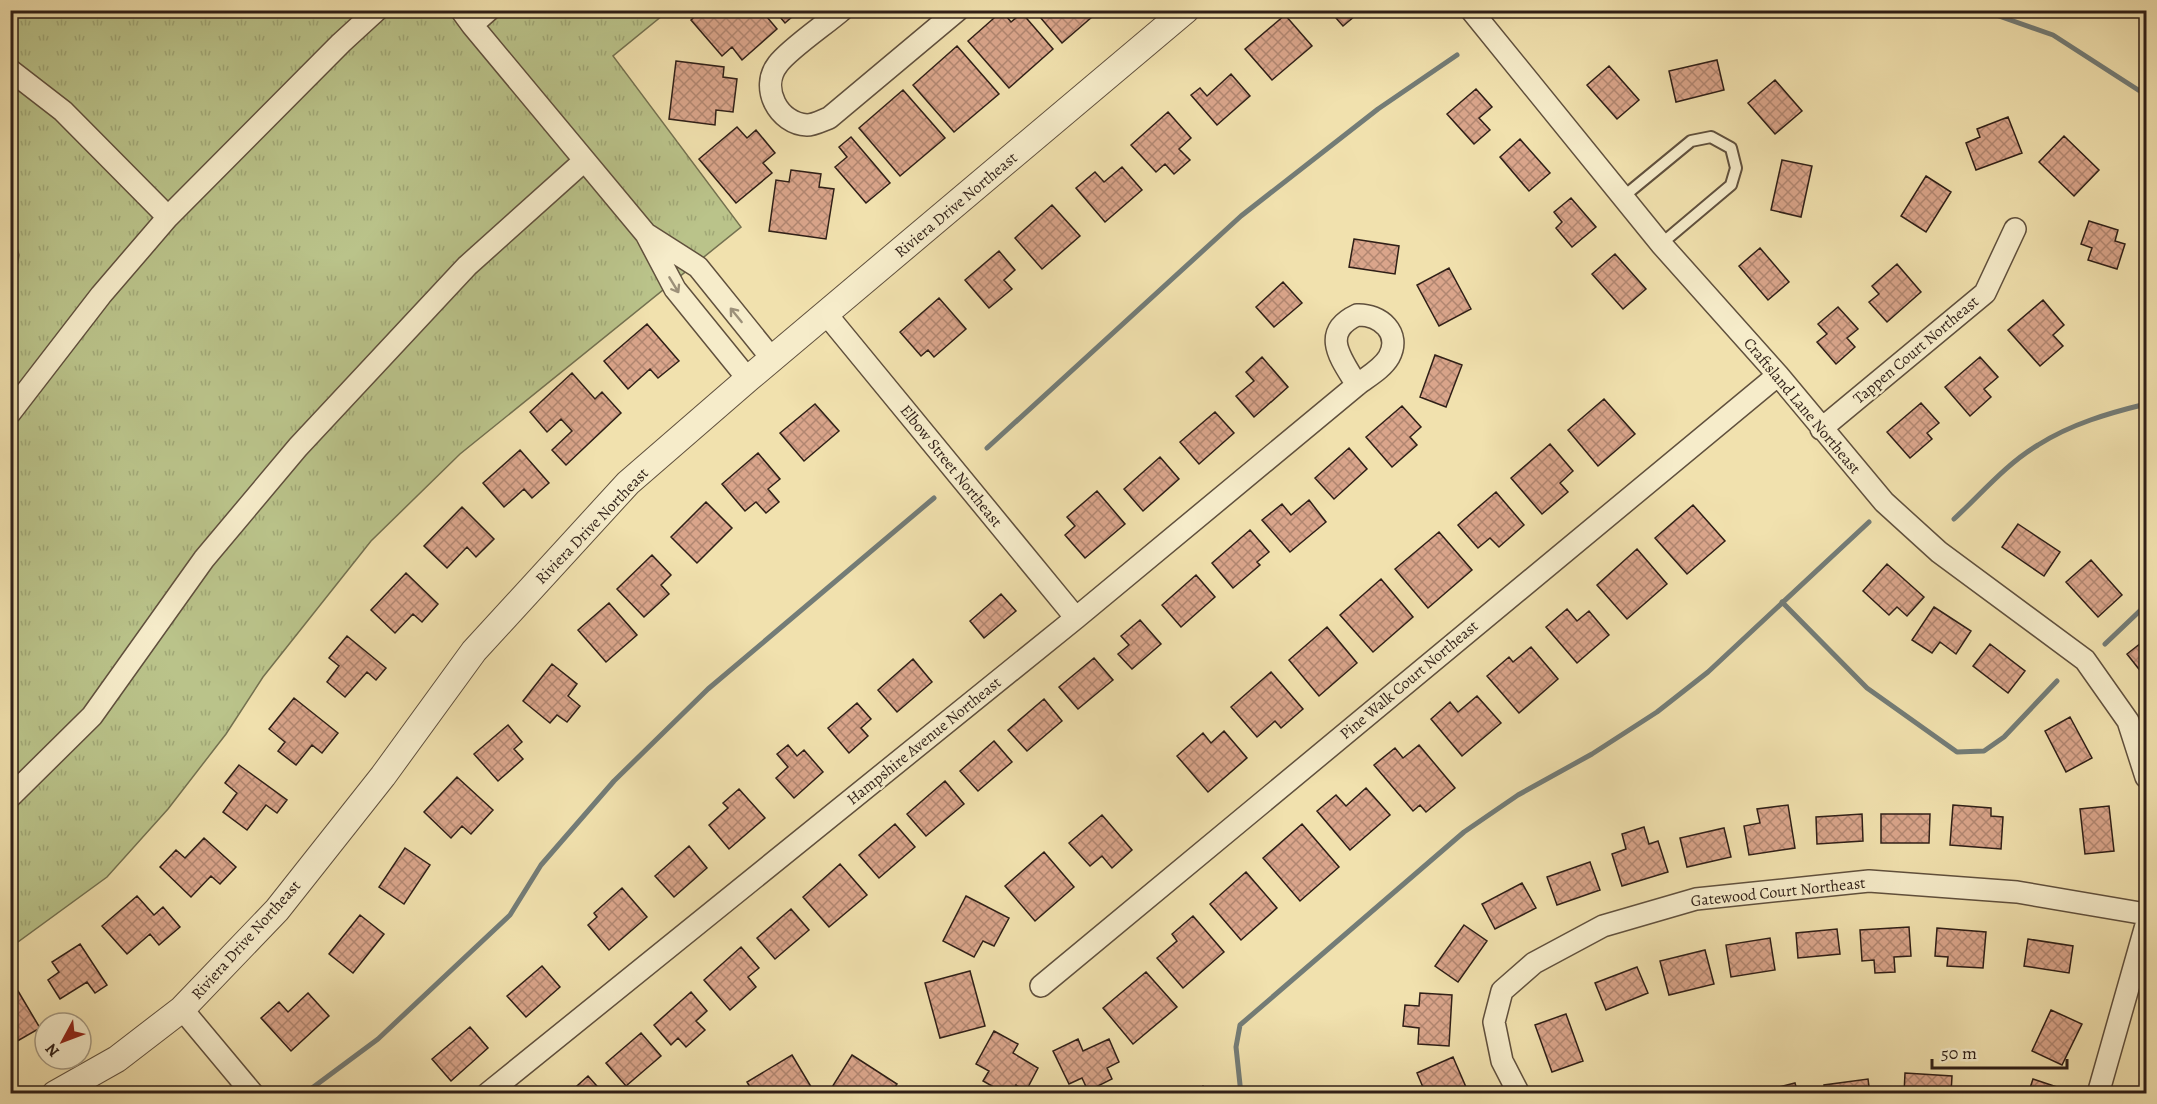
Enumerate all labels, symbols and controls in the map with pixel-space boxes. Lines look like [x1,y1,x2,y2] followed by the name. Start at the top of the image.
[890,147,1022,263] street label: Riviera Drive Northeast
[668,276,680,293] one-way arrow
[1849,291,1983,409] street label: Tappen Court Northeast
[730,307,743,323] one-way arrow
[1738,333,1866,479] street label: Craftsland Lane Northeast
[895,400,1007,532] street label: Elbow Street Northeast
[531,463,653,589] street label: Riviera Drive Northeast
[1335,615,1483,745] street label: Pine Walk Court Northeast
[842,672,1006,810] street label: Hampshire Avenue Northeast
[1690,872,1866,912] street label: Gatewood Court Northeast
[186,875,306,1005] street label: Riviera Drive Northeast
[33,1011,93,1071] north arrow
[1932,1032,2067,1070] scale bar
[40,1038,65,1062] text: N
[1941,1041,1977,1065] text: 50 m

